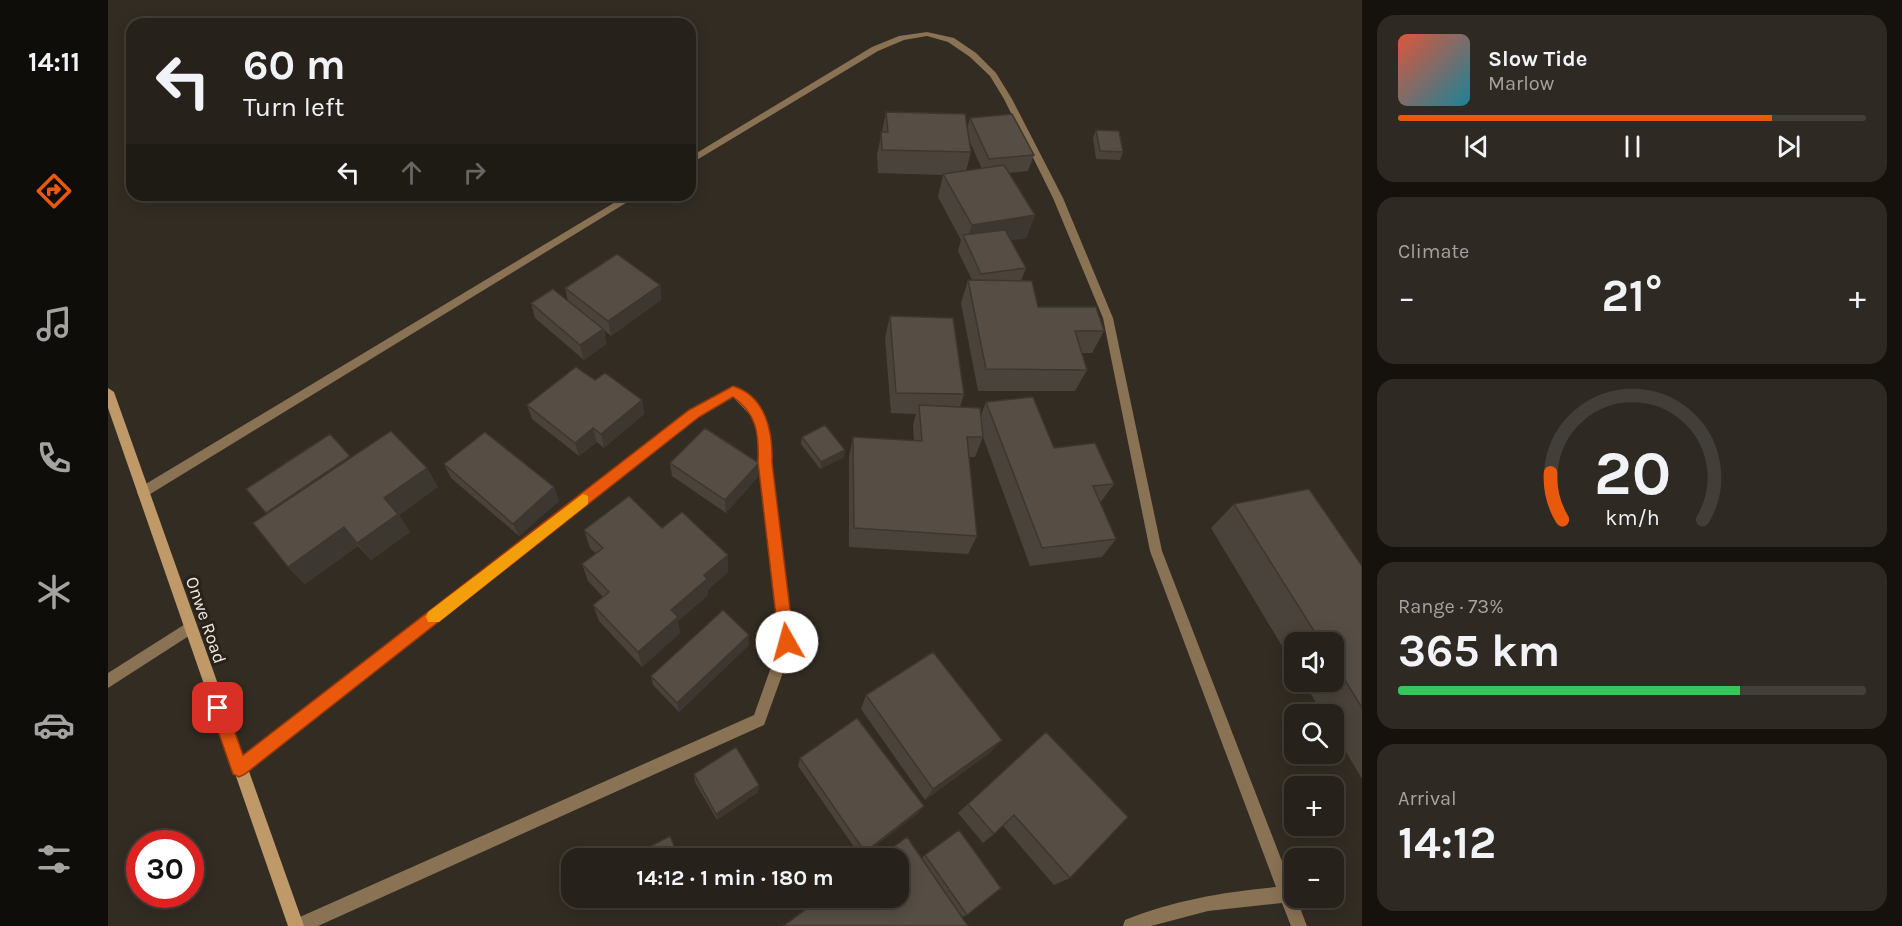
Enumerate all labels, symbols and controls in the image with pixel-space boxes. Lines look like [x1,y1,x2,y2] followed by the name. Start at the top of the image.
[243,40,346,90] text: 60 m
[144,42,222,120] icon: left
[28,46,80,78] text: 14:11
[1488,46,1588,72] text: Slow Tide
[1488,72,1554,95] text: Marlow
[243,91,344,123] text: Turn left
[1460,130,1493,163] icon: previous
[1616,130,1649,163] icon: pause
[1772,130,1805,163] icon: next
[332,156,365,189] icon: left
[395,156,428,189] icon: ahead
[458,156,491,189] icon: right
[33,170,75,212] icon: directions
[1398,240,1469,263] text: Climate
[1602,270,1662,322] text: 21°
[1398,278,1415,316] text: −
[1849,278,1866,316] text: +
[33,303,75,345] icon: music
[33,437,75,479] icon: phone
[1593,437,1671,510] text: 20
[1605,505,1659,530] text: km/h
[33,571,75,613] icon: climate
[181,574,231,666] street label: Onwe Road
[1398,595,1504,618] text: Range · 73%
[755,610,819,674] position arrow
[1398,625,1560,677] text: 365 km
[1284,632,1344,908] map controls
[1284,632,1344,692] button: sound
[192,682,243,733] pin
[201,691,234,724] icon: arrive
[33,704,75,746] icon: car
[1284,704,1344,764] button: search
[1284,776,1344,836] button: +
[1398,787,1457,810] text: Arrival
[1398,817,1496,869] text: 14:12
[126,830,204,908] speed limit sign: 30
[33,838,75,880] icon: filters
[1284,848,1344,908] button: −
[636,865,834,891] text: 14:12 · 1 min · 180 m

